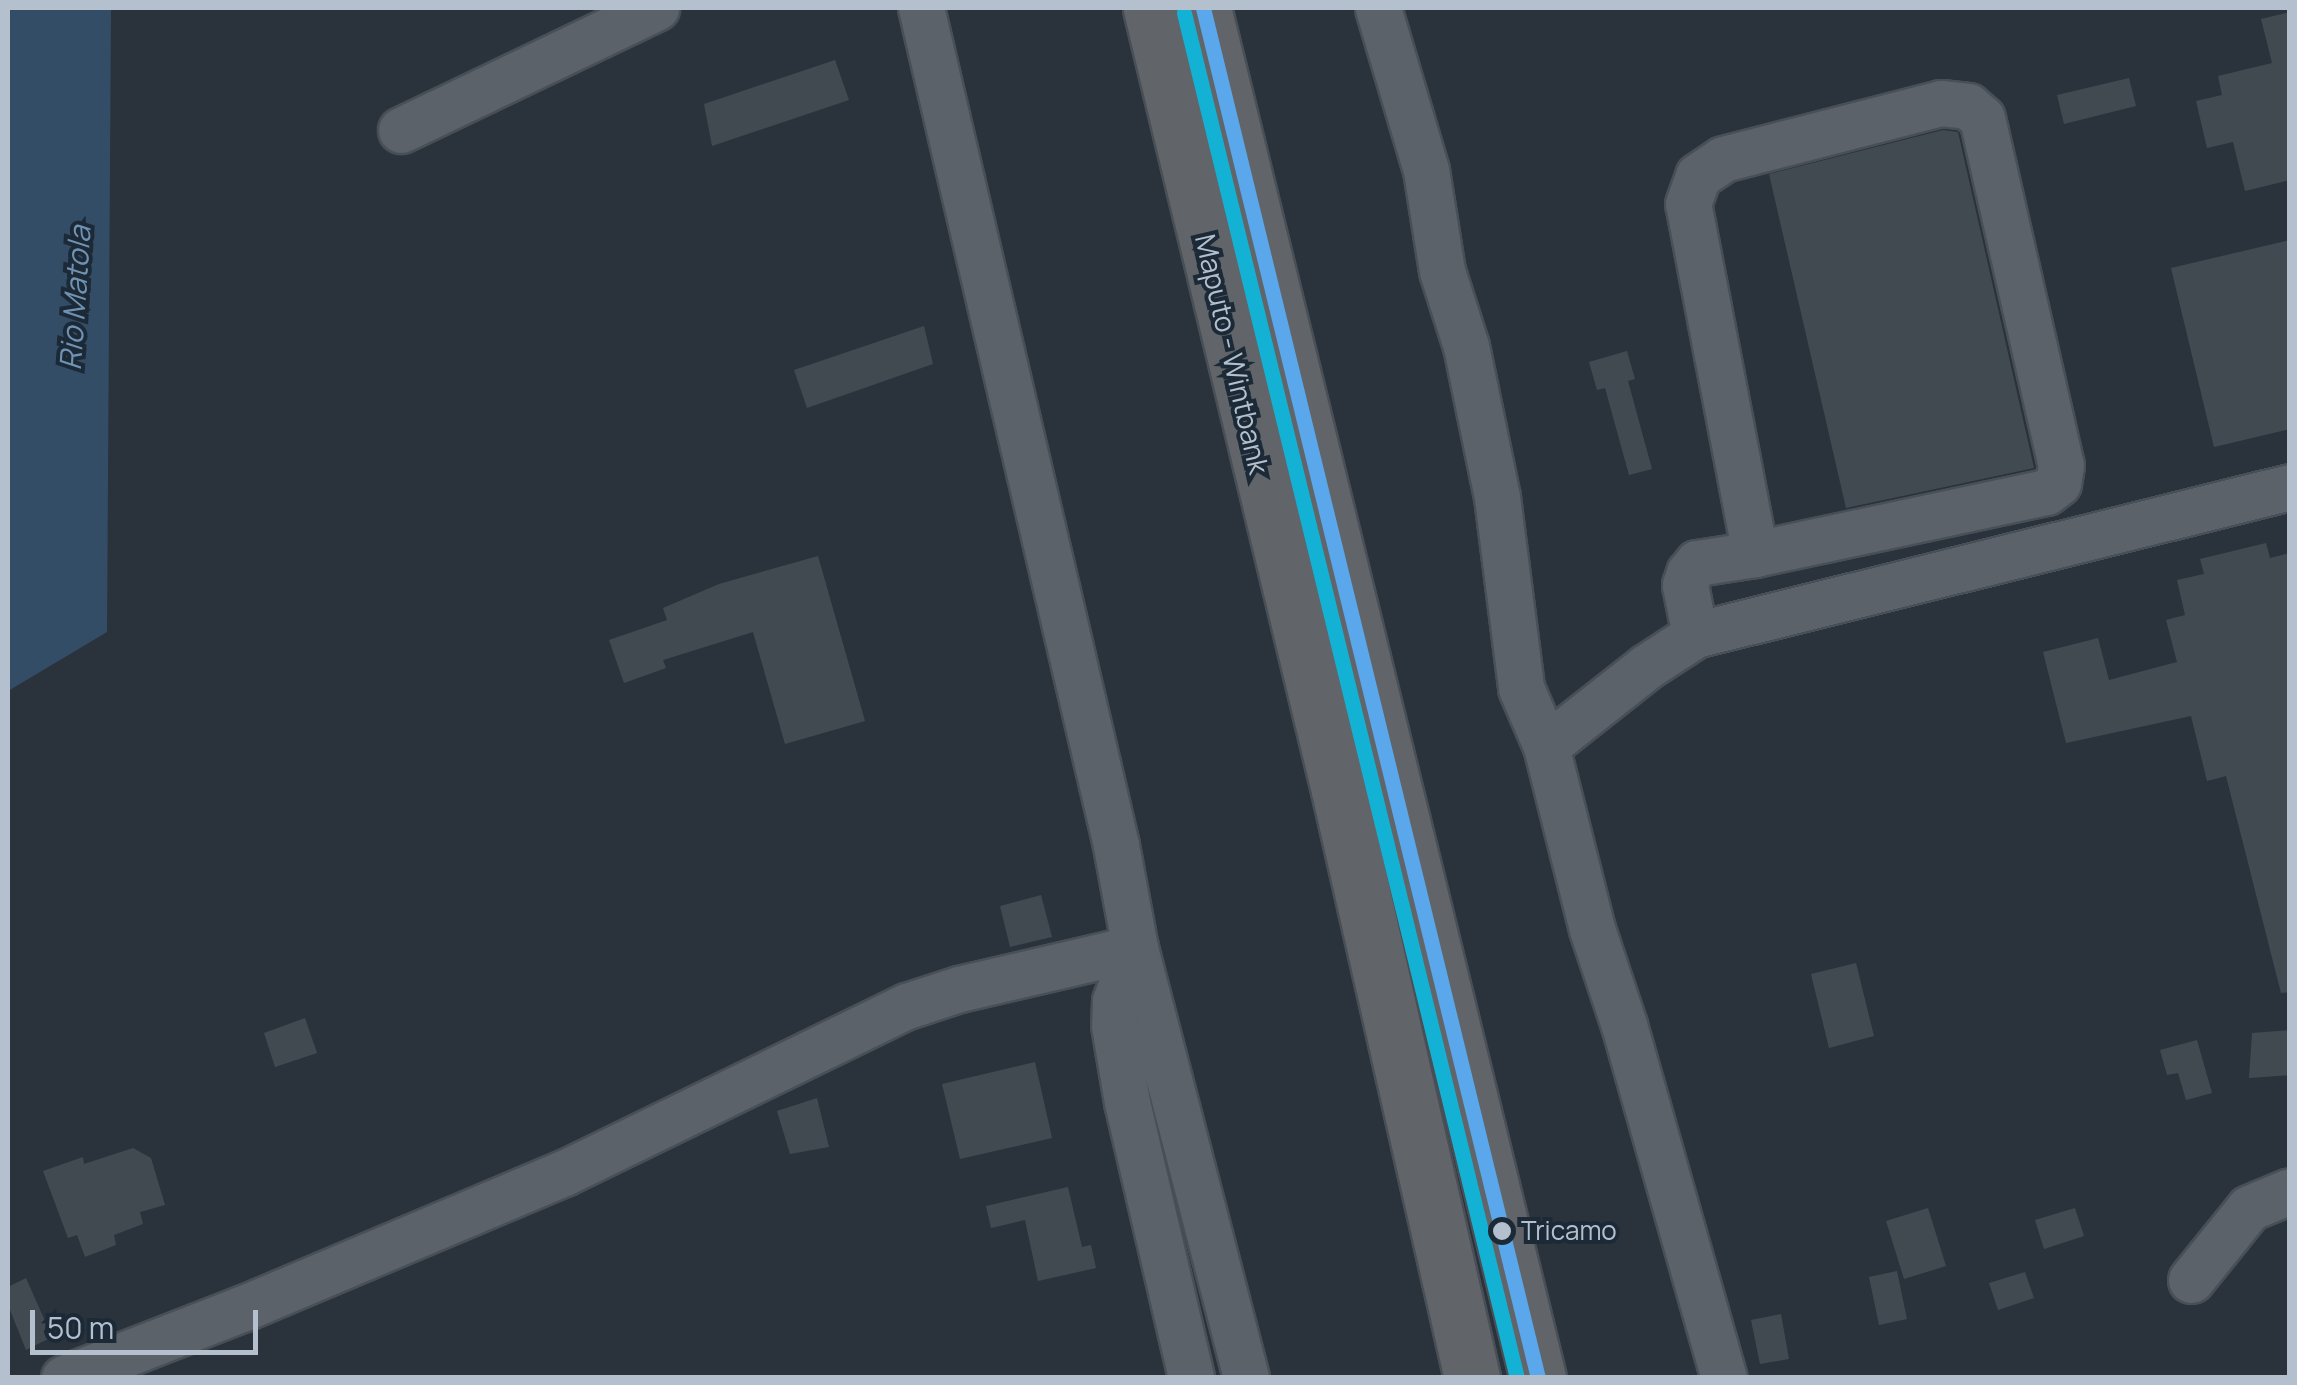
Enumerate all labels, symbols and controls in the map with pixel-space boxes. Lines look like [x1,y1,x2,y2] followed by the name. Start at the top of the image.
[52,225,98,371] water label: Rio Matola
[1189,231,1277,477] street label: Maputo - Wintbank
[1521,1215,1617,1247] place label: Tricamo
[1492,1221,1512,1241] marker: Tricamo
[35,1290,262,1352] scale bar
[47,1307,114,1348] text: 50 m

